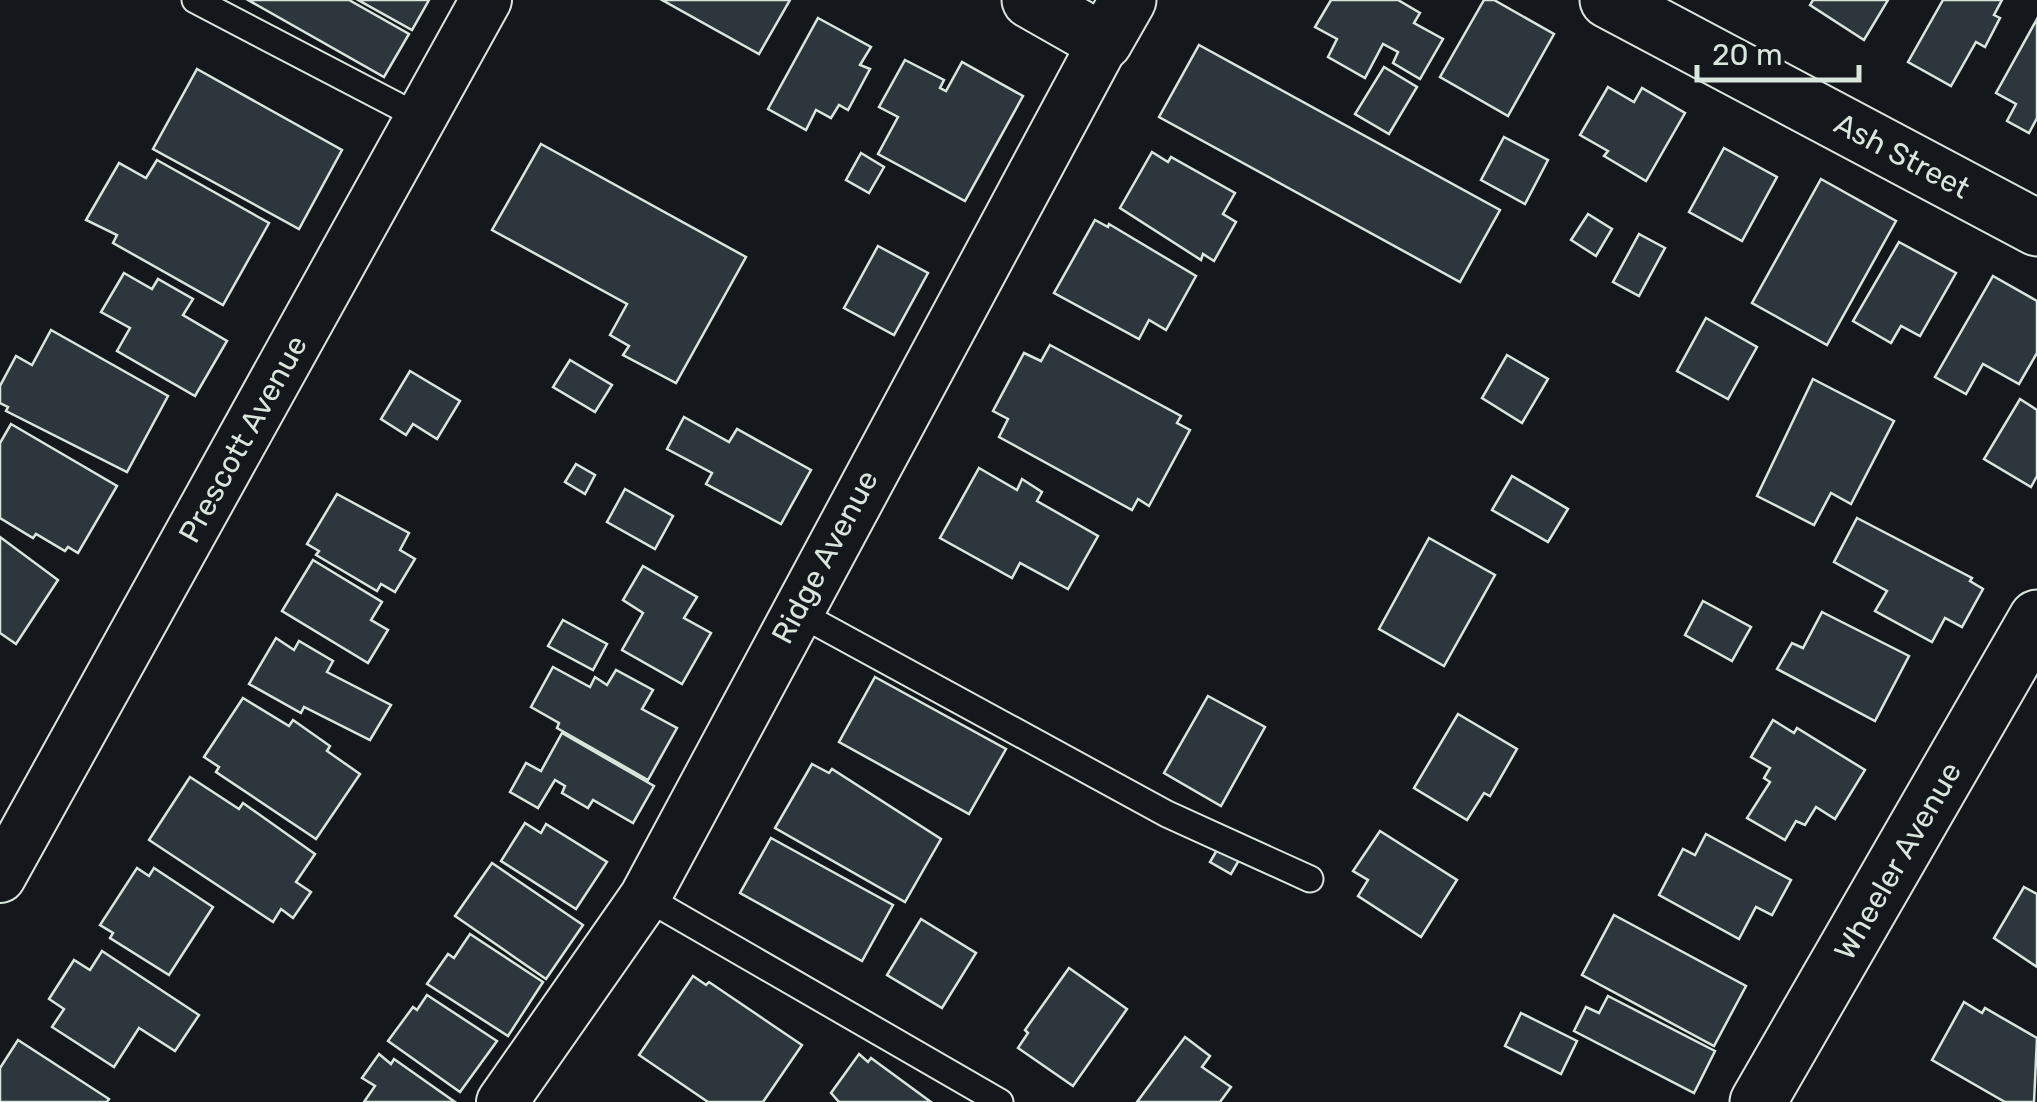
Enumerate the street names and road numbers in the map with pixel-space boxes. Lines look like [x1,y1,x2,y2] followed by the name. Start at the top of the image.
[1828,105,1976,207] street label: Ash Street
[171,329,315,549] street label: Prescott Avenue
[764,464,886,650] street label: Ridge Avenue
[1827,756,1969,966] street label: Wheeler Avenue

